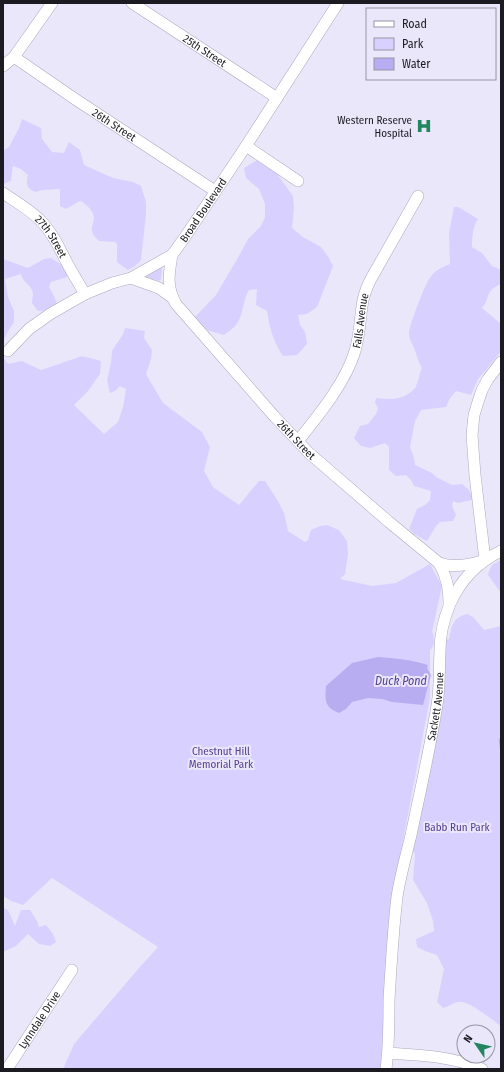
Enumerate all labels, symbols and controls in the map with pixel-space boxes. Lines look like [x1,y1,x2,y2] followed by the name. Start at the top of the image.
[366,8,496,80] legend
[402,17,427,31] text: Road
[180,32,229,70] street label: 25th Street
[402,37,424,51] text: Park
[402,57,431,71] text: Water
[90,106,139,144] street label: 26th Street
[337,114,412,140] place label: Western Reserve Hospital
[415,117,433,135] hospital icon: Western Reserve Hospital
[177,176,230,245] street label: Broad Boulevard
[32,213,70,260] street label: 27th Street
[350,292,372,350] street label: Falls Avenue
[274,418,318,463] street label: 26th Street
[425,672,446,742] street label: Sackett Avenue
[375,674,428,688] water label: Duck Pond
[189,745,254,771] park label: Chestnut Hill Memorial Park
[424,821,491,834] park label: Babb Run Park
[16,989,63,1051] street label: Lynndale Drive
[456,1024,496,1064] north arrow
[461,1032,475,1045] text: N

